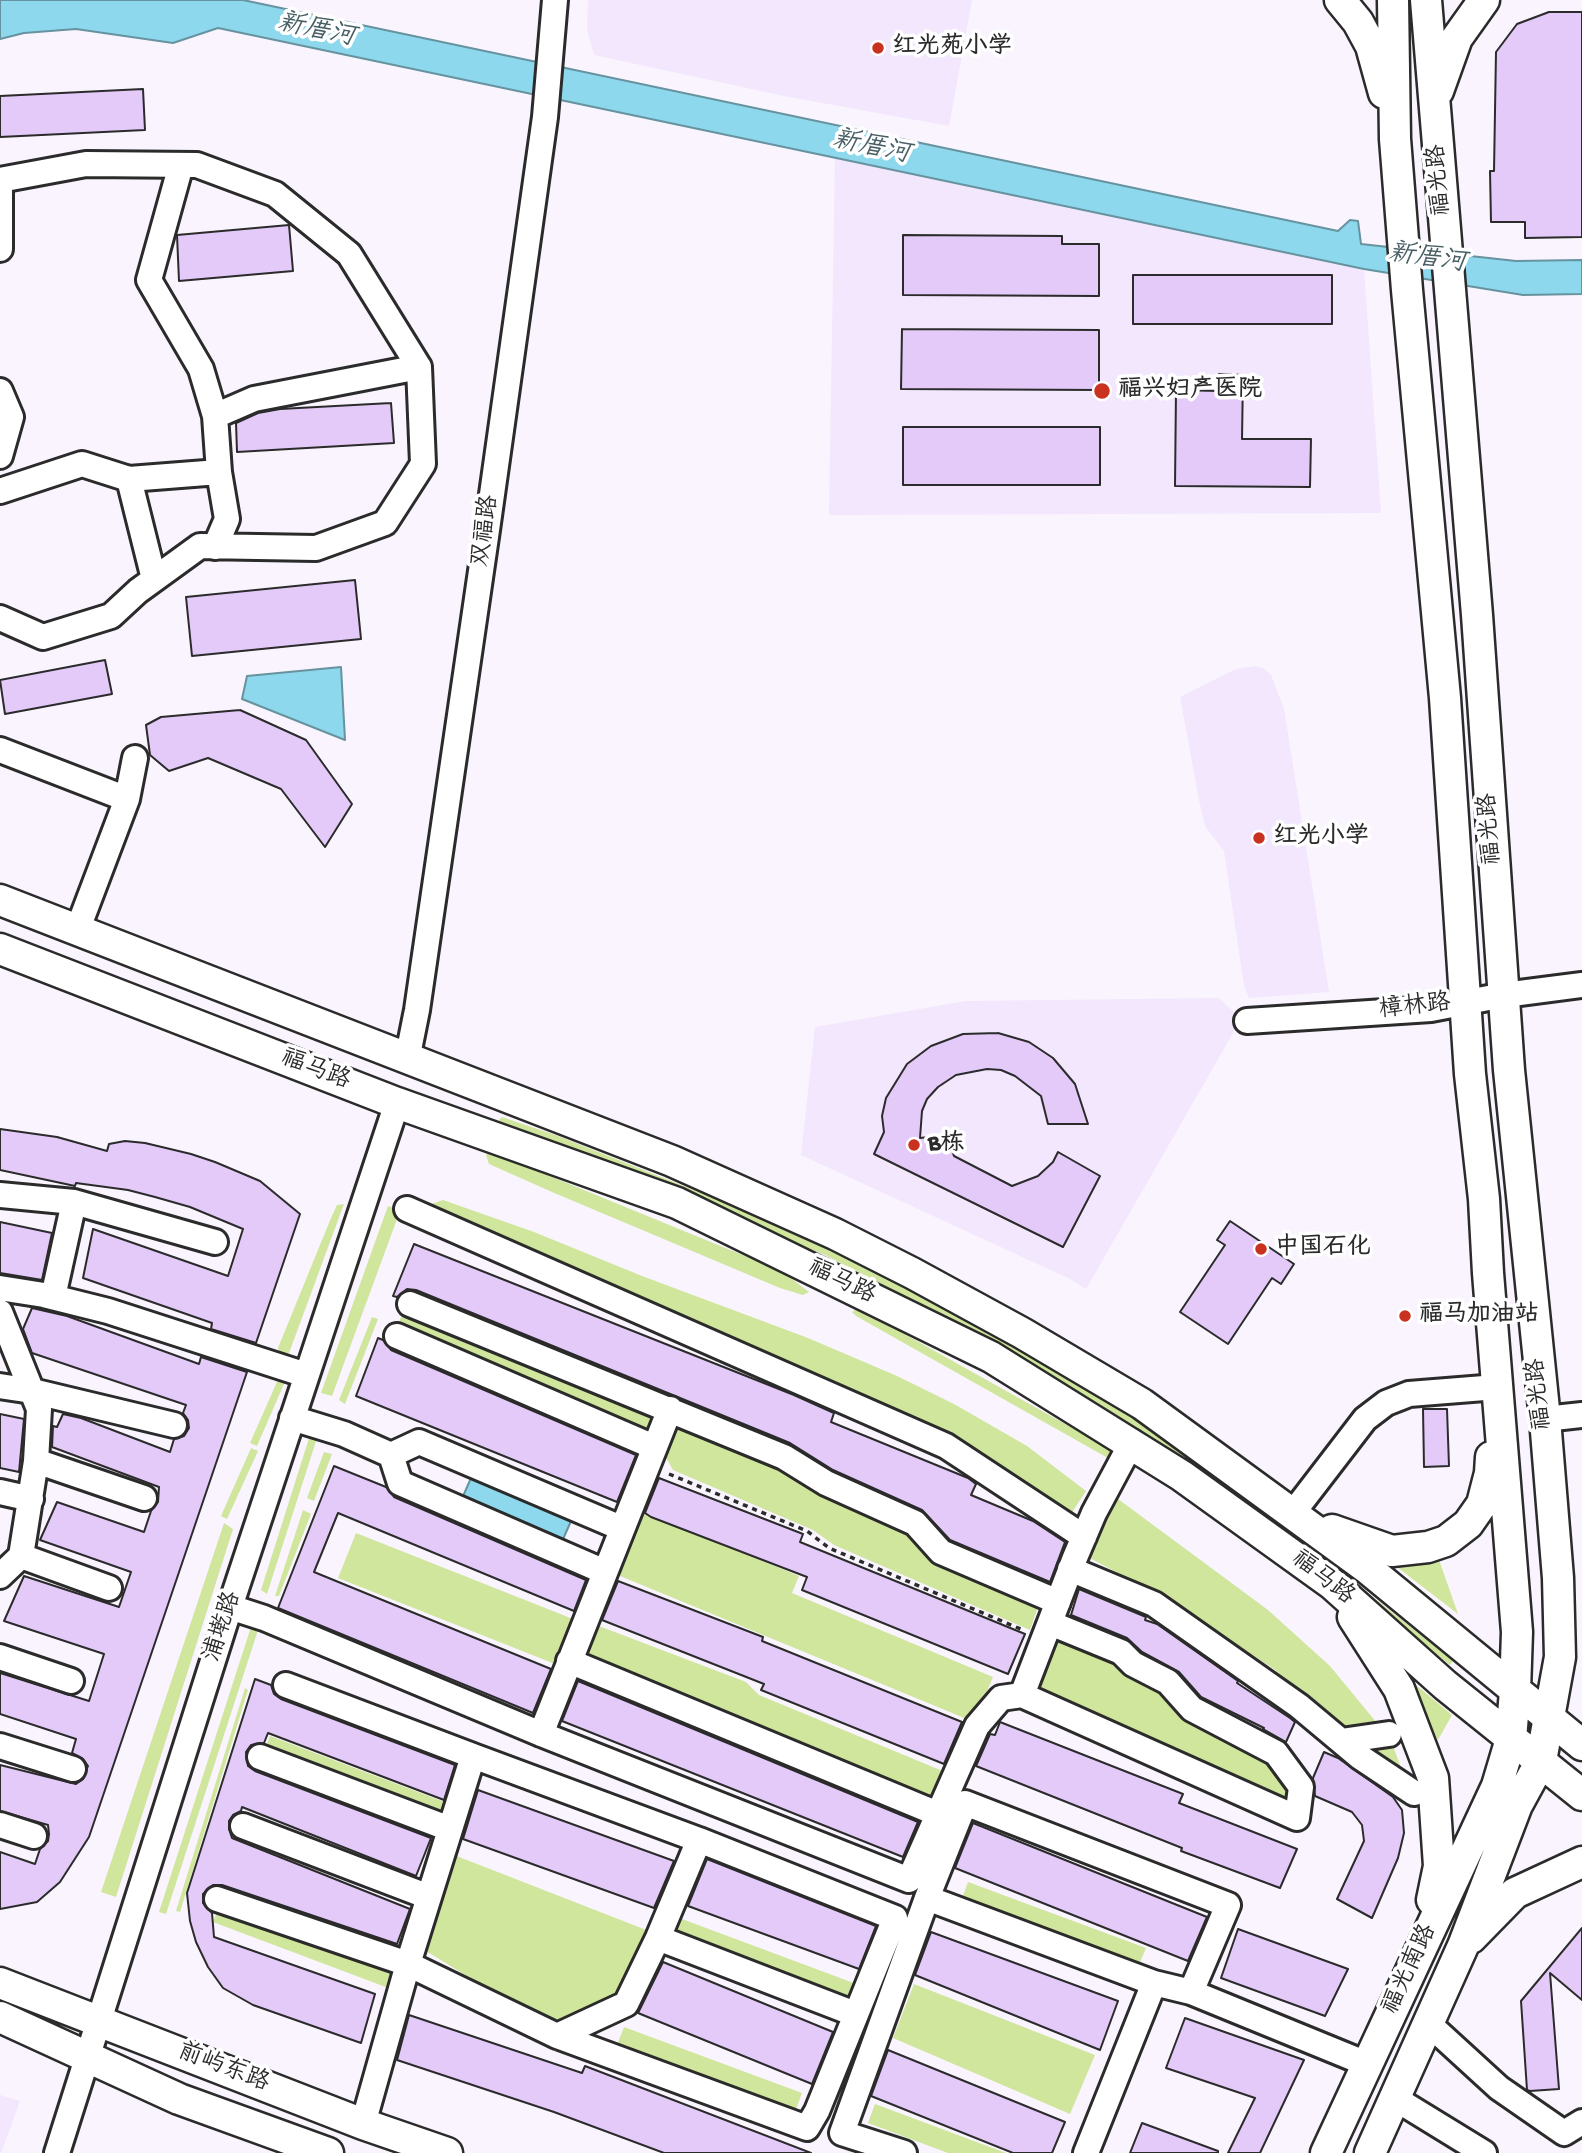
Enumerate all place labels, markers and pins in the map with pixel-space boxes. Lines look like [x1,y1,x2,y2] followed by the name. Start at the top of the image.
[892,34,1012,62] place label: 红光苑小学
[870,40,886,56] marker: 红光苑小学
[1118,377,1262,405] place label: 福兴妇产医院
[1092,381,1112,401] marker: 福兴妇产医院
[1273,824,1369,852] place label: 红光小学
[1251,830,1267,846] marker: 红光小学
[928,1131,964,1159] place label: B栋
[906,1137,922,1153] marker: B栋
[1275,1235,1371,1263] place label: 中国石化
[1253,1241,1269,1257] marker: 中国石化
[1419,1302,1539,1330] place label: 福马加油站
[1397,1308,1413,1324] marker: 福马加油站

